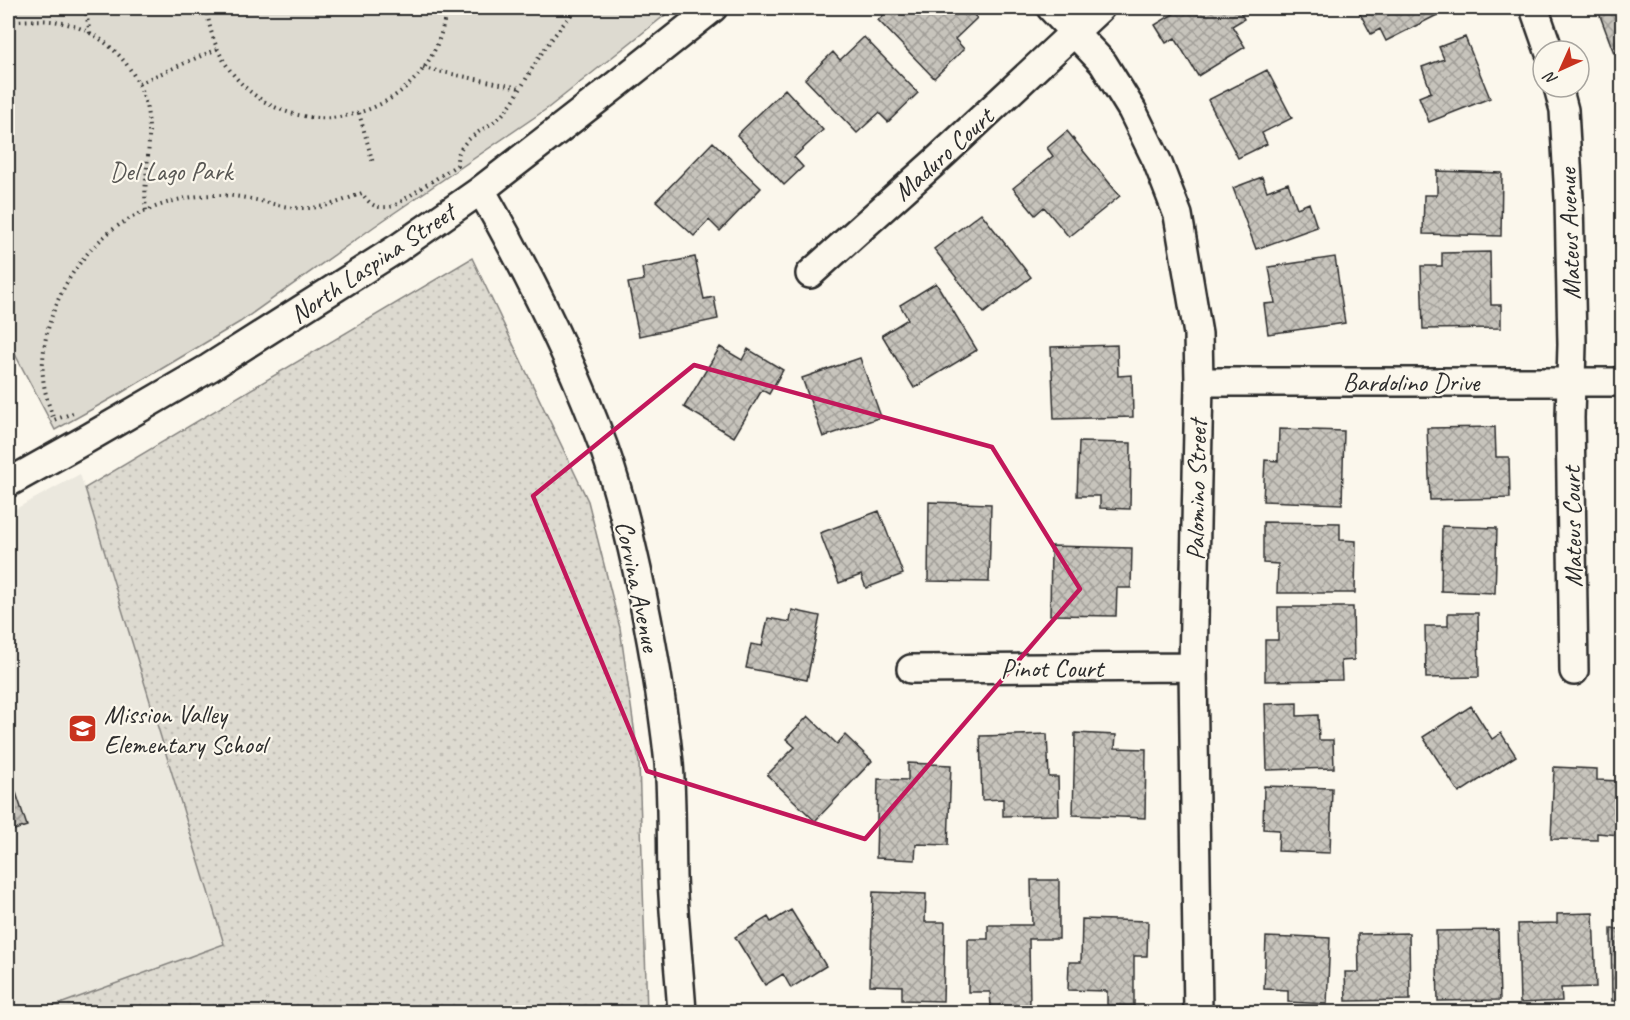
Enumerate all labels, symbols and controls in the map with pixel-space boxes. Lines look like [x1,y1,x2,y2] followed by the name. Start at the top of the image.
[1531,39,1591,99] north arrow
[1538,66,1562,89] text: N
[886,99,1002,208] street label: Maduro Court
[110,155,235,188] park label: Del Lago Park
[1551,166,1588,300] street label: Mateus Avenue
[284,194,464,331] street label: North Laspina Street
[1343,366,1481,399] street label: Bardolino Drive
[1179,416,1214,561] street label: Palomino Street
[1555,464,1590,588] street label: Mateus Court
[608,518,668,656] street label: Corvina Avenue
[1001,652,1106,685] street label: Pinot Court
[104,698,271,761] place label: Mission Valley Elementary School
[67,713,99,745] school or university icon: Mission Valley Elementary School

